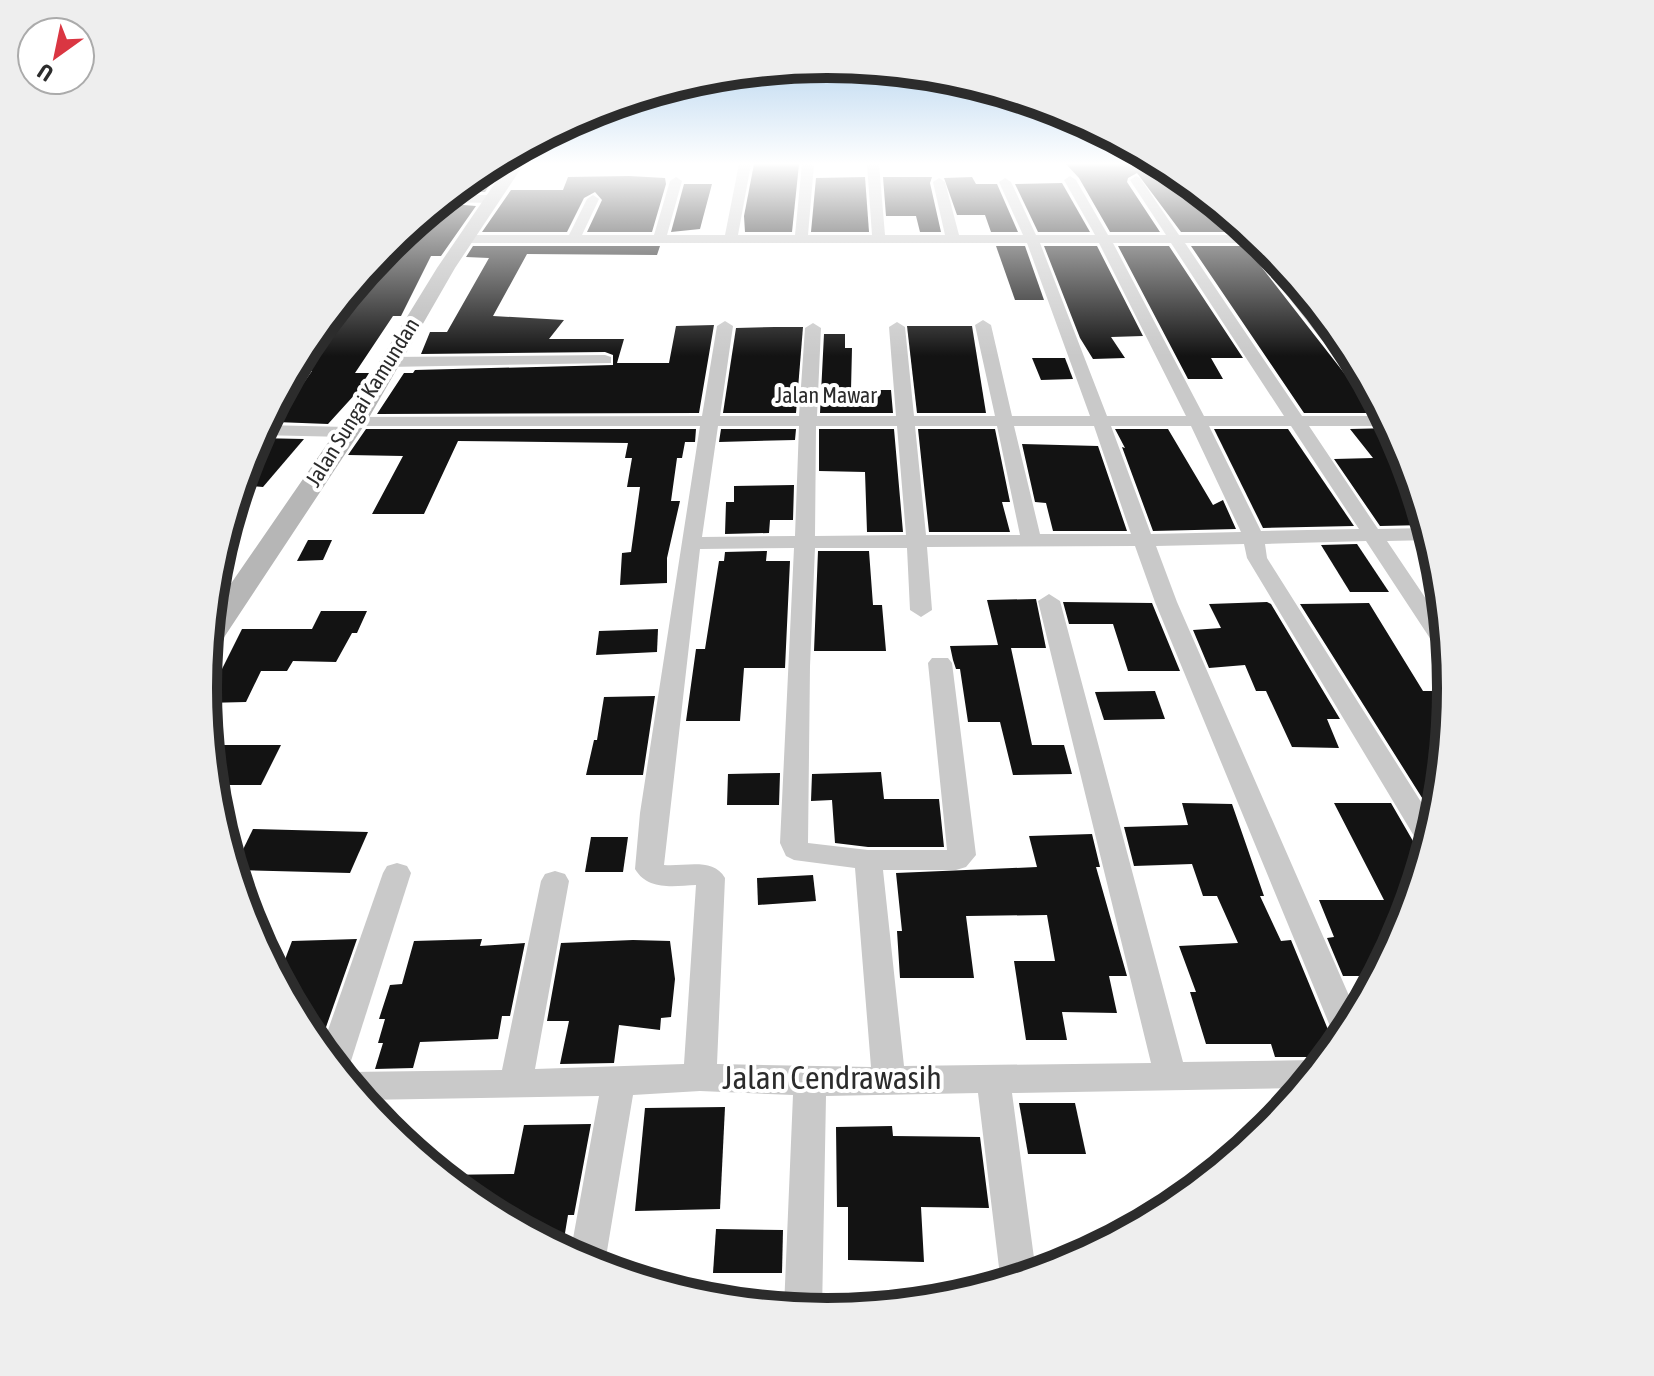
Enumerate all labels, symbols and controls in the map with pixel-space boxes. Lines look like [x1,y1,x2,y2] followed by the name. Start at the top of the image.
[16,16,96,96] north arrow
[33,58,58,87] text: U
[300,313,424,491] street label: Jalan Sungai Kamundan
[775,382,877,408] street label: Jalan Mawar
[722,1059,942,1096] street label: Jalan Cendrawasih

